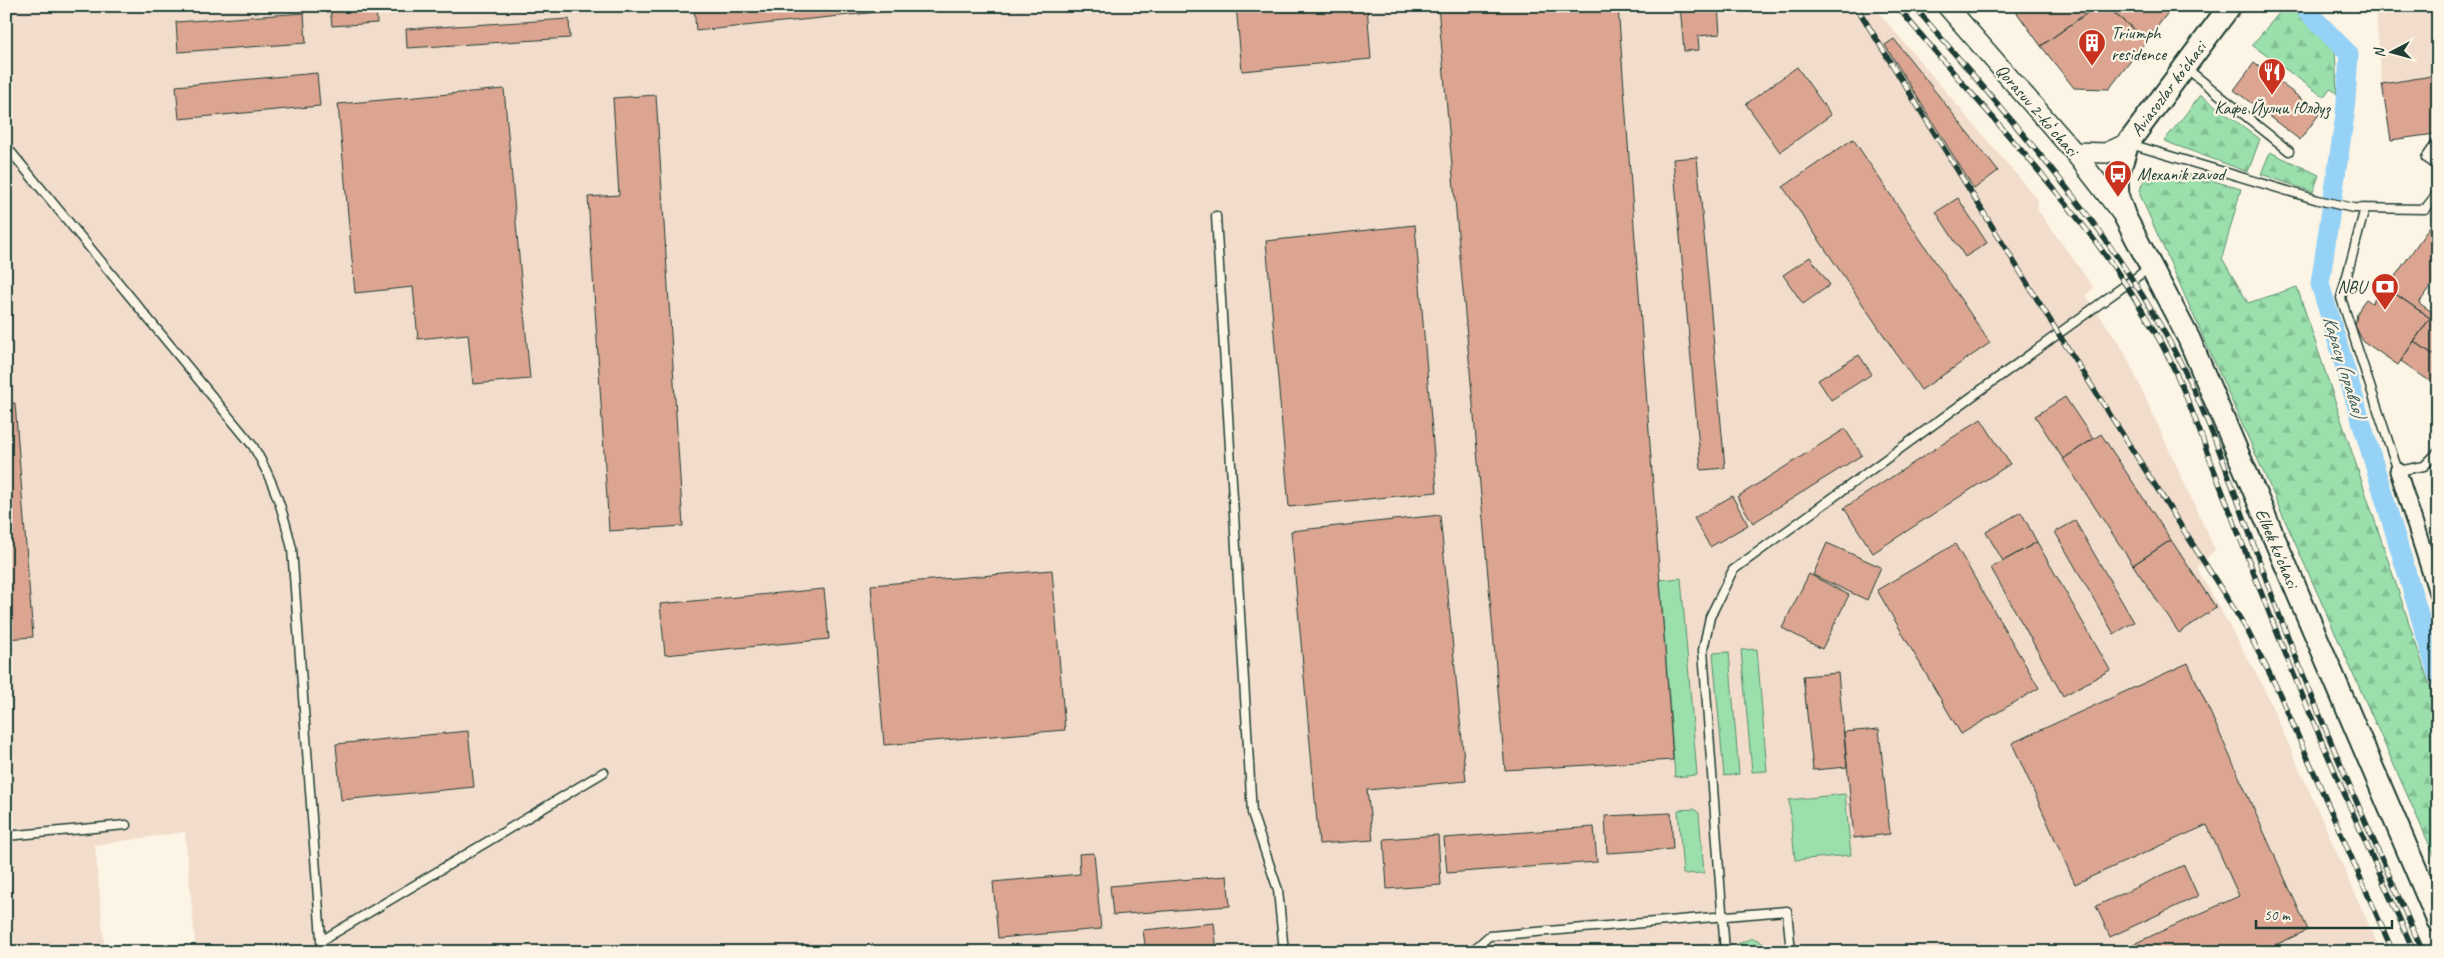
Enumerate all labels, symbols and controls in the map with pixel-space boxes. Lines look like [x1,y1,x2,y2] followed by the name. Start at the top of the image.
[2111,22,2167,65] place label: Triumph residence
[2077,28,2107,67] building icon: Triumph residence
[2366,28,2416,78] north arrow
[2125,35,2212,141] street label: Aviasozlar ko'chasi
[2370,46,2388,59] text: N
[2257,57,2287,96] restaurant icon: Кафе Йулчи Юлдуз
[1991,59,2085,163] street label: Qorasuv 2-koʻchasi
[2214,97,2331,120] place label: Кафе Йулчи Юлдуз
[2103,159,2133,198] bus stop icon: Mexanik zavod
[2137,163,2227,185] place label: Mexanik zavod
[2370,272,2400,311] bank icon: NBU
[2337,276,2369,298] place label: NBU
[2317,313,2372,424] water label: Карасу (правая)
[2250,505,2305,593] street label: Elbek ko'chasi
[2256,898,2393,930] scale bar
[2264,906,2291,925] text: 50 m

